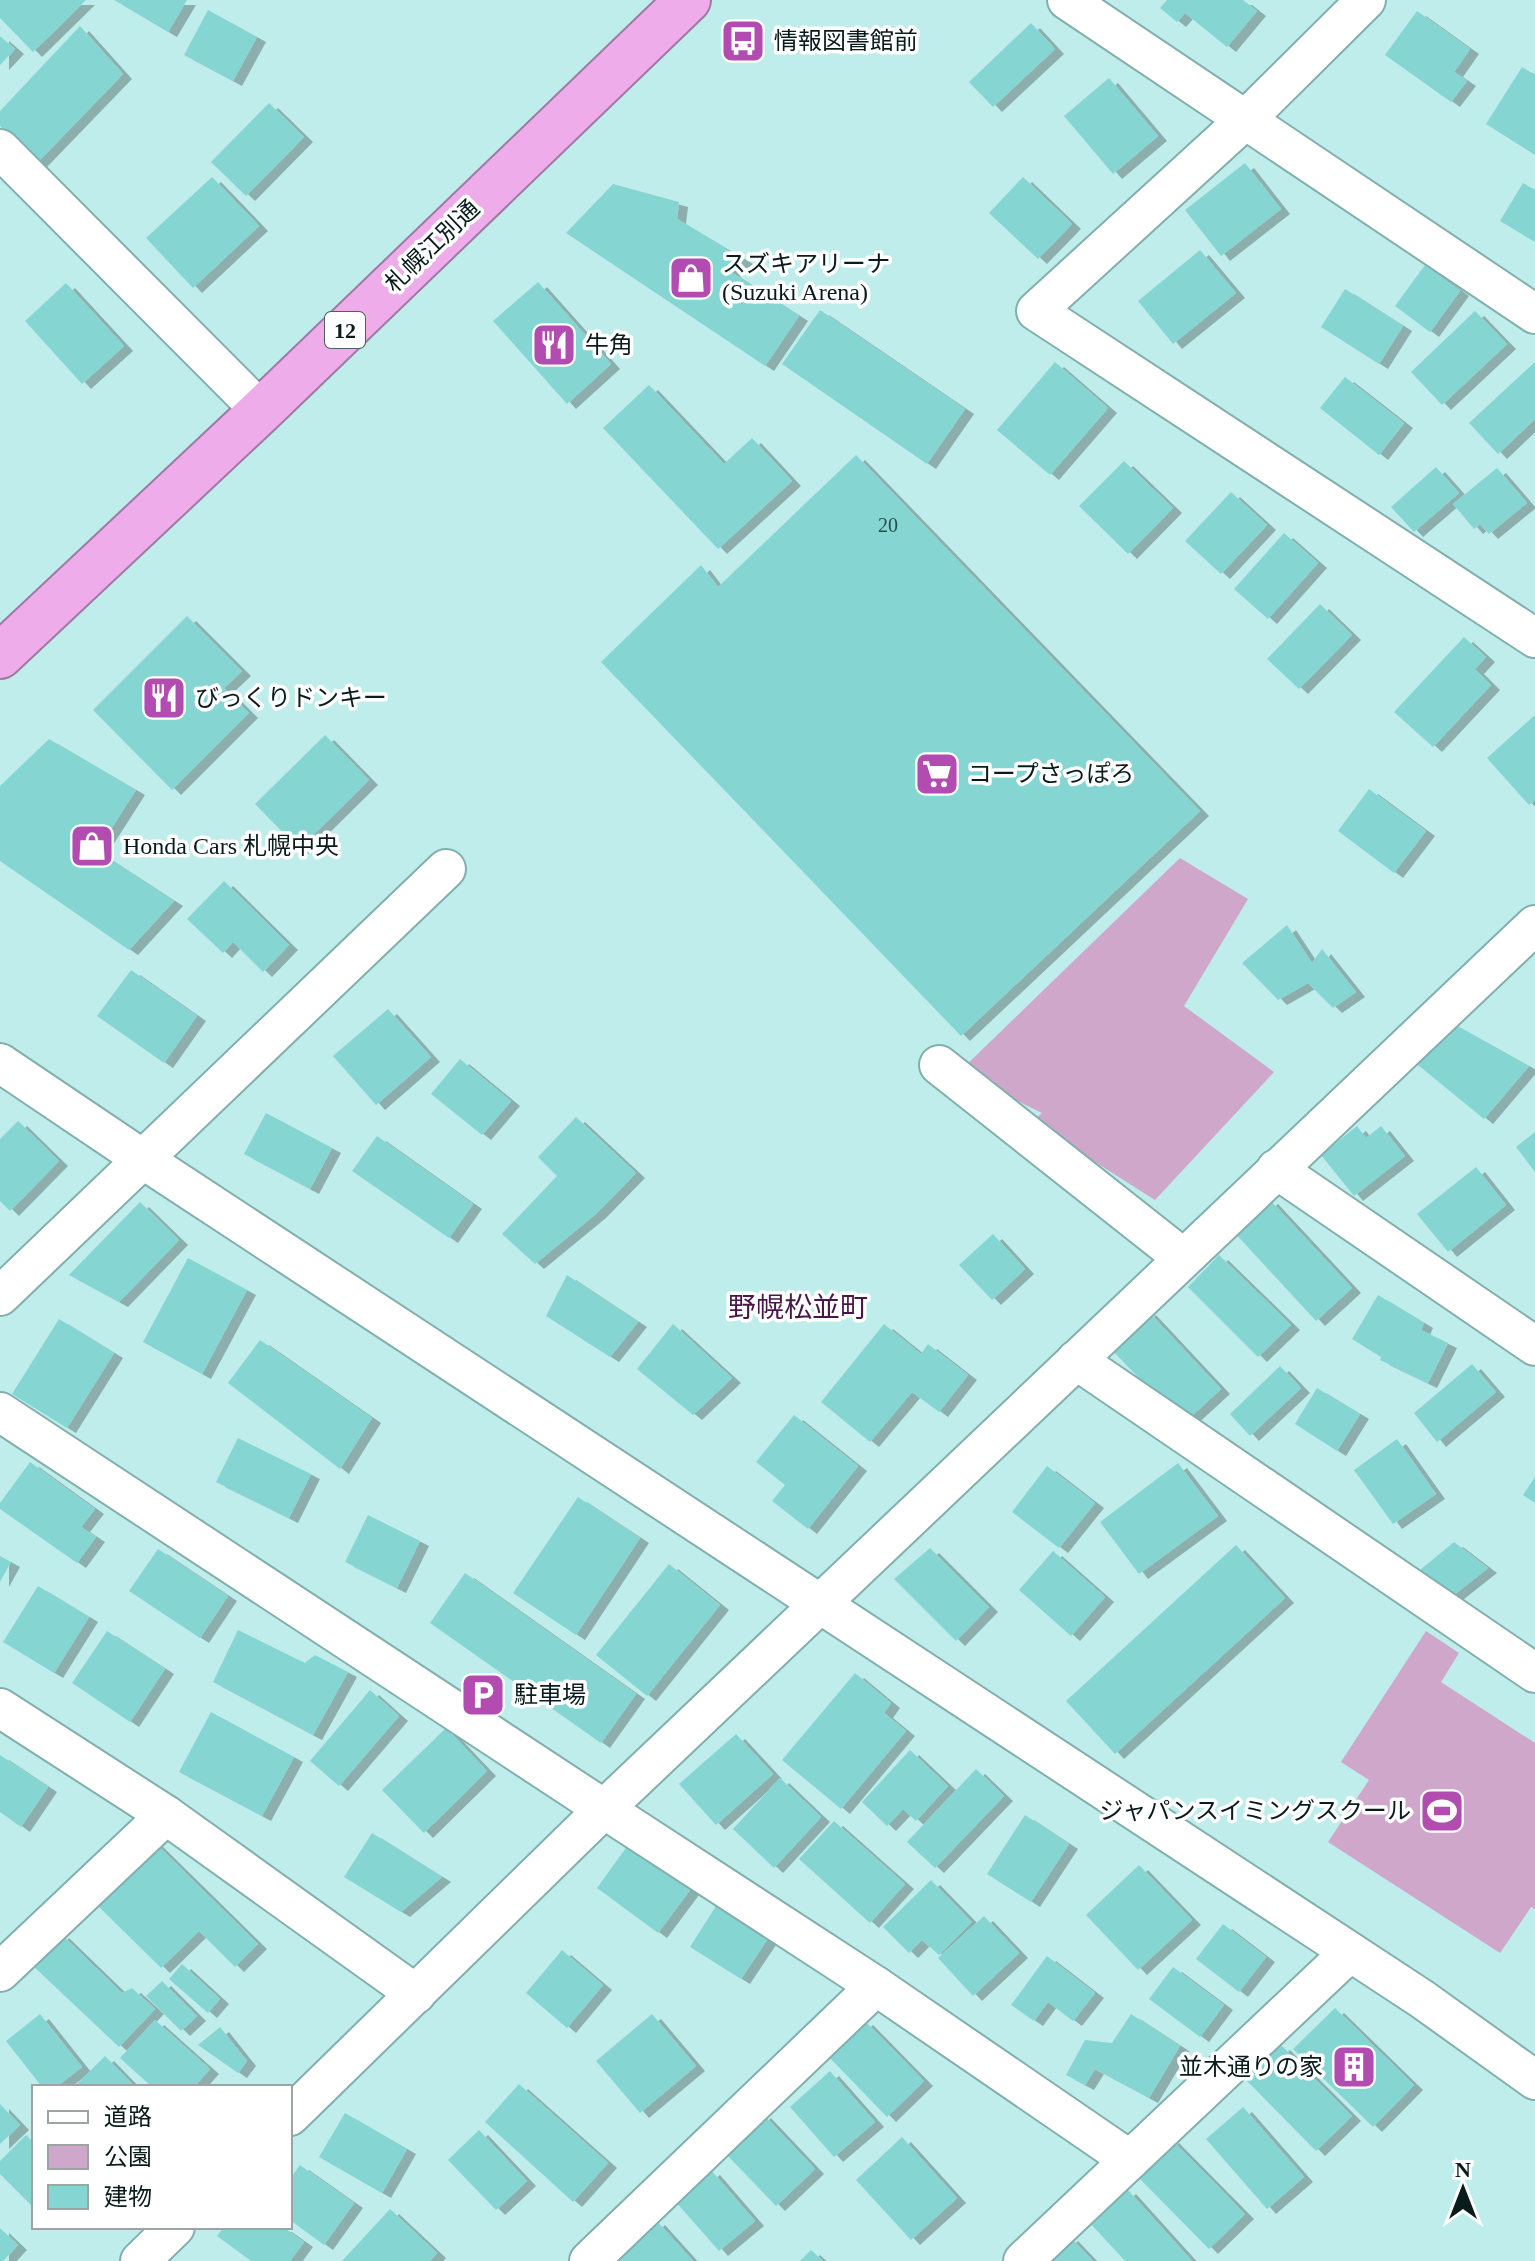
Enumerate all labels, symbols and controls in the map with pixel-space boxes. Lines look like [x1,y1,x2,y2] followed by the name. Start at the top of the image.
[719,17,767,65] bus stop icon: 情報図書館前
[774,28,918,54] place label: 情報図書館前
[380,195,484,297] street label: 札幌江別通
[722,251,890,305] place label: スズキアリーナ (Suzuki Arena)
[667,254,715,302] shop icon: スズキアリーナ (Suzuki Arena)
[325,312,365,348] road number: 12
[530,321,578,369] restaurant icon: 牛角
[585,332,633,358] place label: 牛角
[878,514,898,536] house number: 20
[140,674,188,722] restaurant icon: びっくりドンキー
[195,685,387,711] place label: びっくりドンキー
[913,750,961,798] supermarket icon: コープさっぽろ
[968,761,1135,787] place label: コープさっぽろ
[68,822,116,870] shop icon: Honda Cars 札幌中央
[123,833,339,859] place label: Honda Cars 札幌中央
[728,1292,868,1323] district label: 野幌松並町
[459,1671,507,1719] parking icon: 駐車場
[514,1682,586,1708] place label: 駐車場
[1418,1787,1466,1835] sports icon: ジャパンスイミングスクール
[1099,1798,1411,1824] place label: ジャパンスイミングスクール
[1330,2043,1378,2091] building icon: 並木通りの家
[1179,2054,1323,2080] place label: 並木通りの家
[32,2085,292,2229] legend
[104,2104,152,2130] text: 道路
[104,2144,152,2170] text: 公園
[1423,2149,1503,2229] north arrow
[1455,2157,1471,2182] text: N
[104,2184,152,2210] text: 建物

